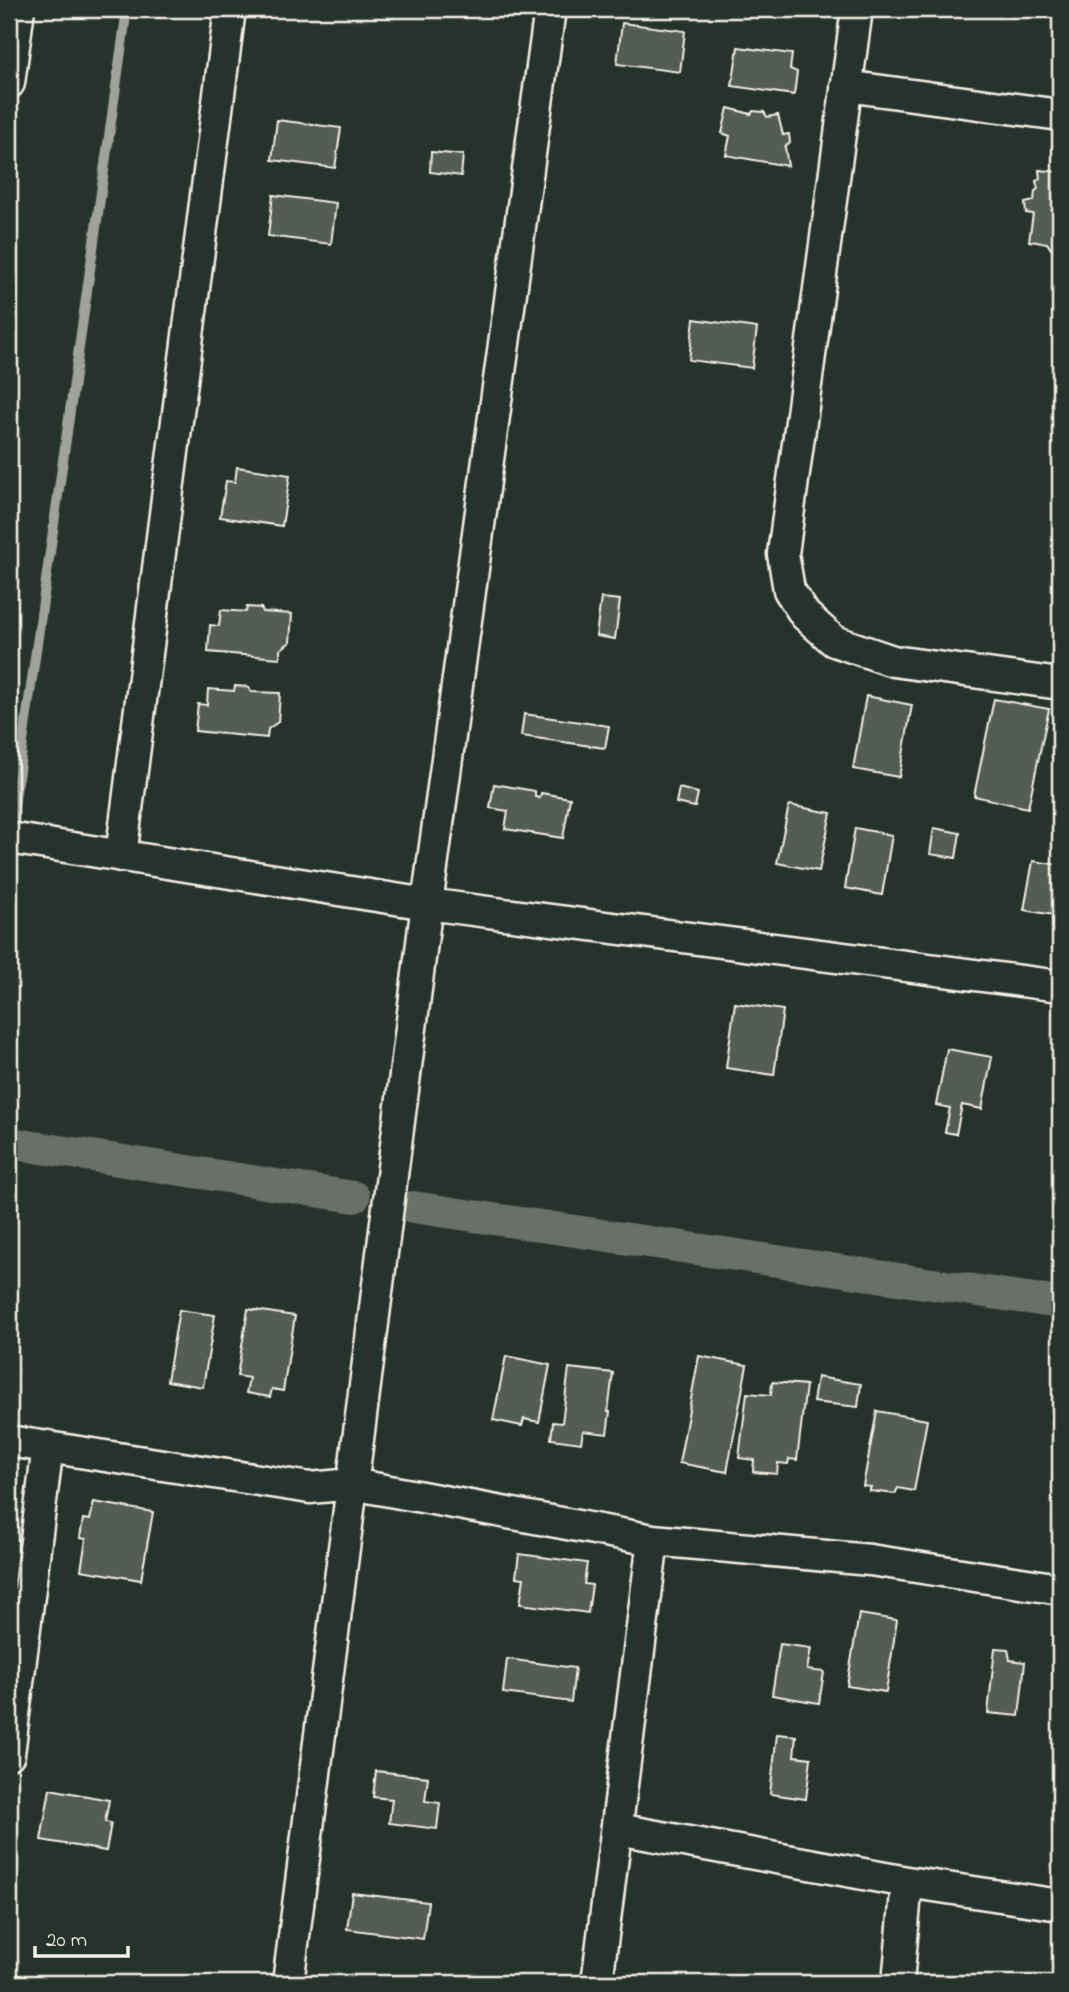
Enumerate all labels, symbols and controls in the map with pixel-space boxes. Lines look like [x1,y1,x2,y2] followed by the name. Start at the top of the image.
[35,1915,128,1959] scale bar
[46,1926,87,1956] text: 20 m

